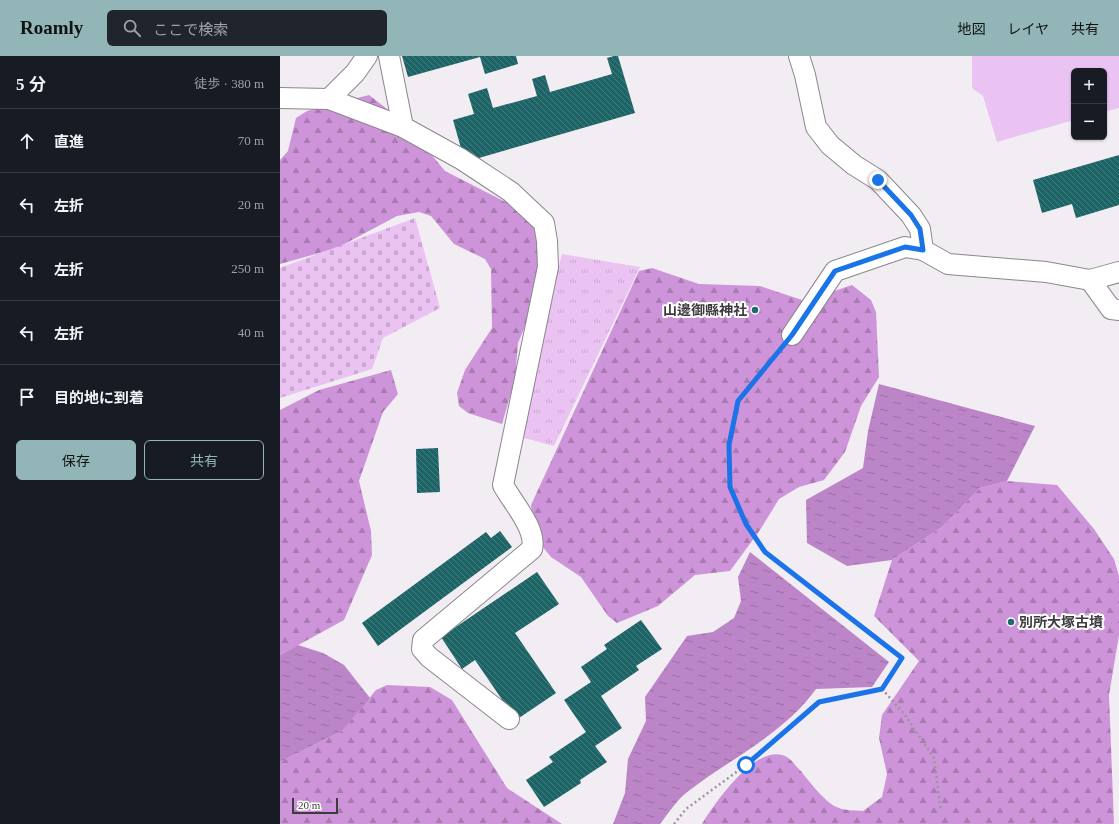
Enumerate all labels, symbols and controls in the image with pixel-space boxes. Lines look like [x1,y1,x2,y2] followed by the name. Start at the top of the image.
[107,10,387,46] search box
[20,17,83,38] text: Roamly
[121,17,143,39] icon: search
[153,22,228,38] text: ここで検索
[957,22,985,37] text: 地図
[1007,22,1049,37] text: レイヤ
[1071,22,1099,37] text: 共有
[1071,68,1107,140] map controls
[1071,68,1107,104] button: +
[16,75,46,94] text: 5 分
[194,76,264,91] text: 徒歩 · 380 m
[1071,104,1107,140] button: −
[16,130,38,152] icon: ahead
[238,133,264,148] text: 70 m
[54,134,84,150] text: 直進
[869,171,887,189] route end
[16,194,38,216] icon: left
[238,197,264,212] text: 20 m
[54,198,84,214] text: 左折
[16,258,38,280] icon: left
[231,261,264,276] text: 250 m
[54,262,84,278] text: 左折
[663,302,747,318] place label: 山邊御縣神社
[750,305,760,315] marker: 山邊御縣神社
[16,322,38,344] icon: left
[238,325,264,340] text: 40 m
[54,326,84,342] text: 左折
[16,386,38,408] icon: arrive
[54,390,144,406] text: 目的地に到着
[16,440,136,480] button: 保存
[144,440,264,480] button: 共有
[1019,615,1103,630] place label: 別所大塚古墳
[1006,617,1016,627] marker: 別所大塚古墳
[737,756,755,774] route start
[292,796,338,815] scale bar
[298,799,320,811] text: 20 m

